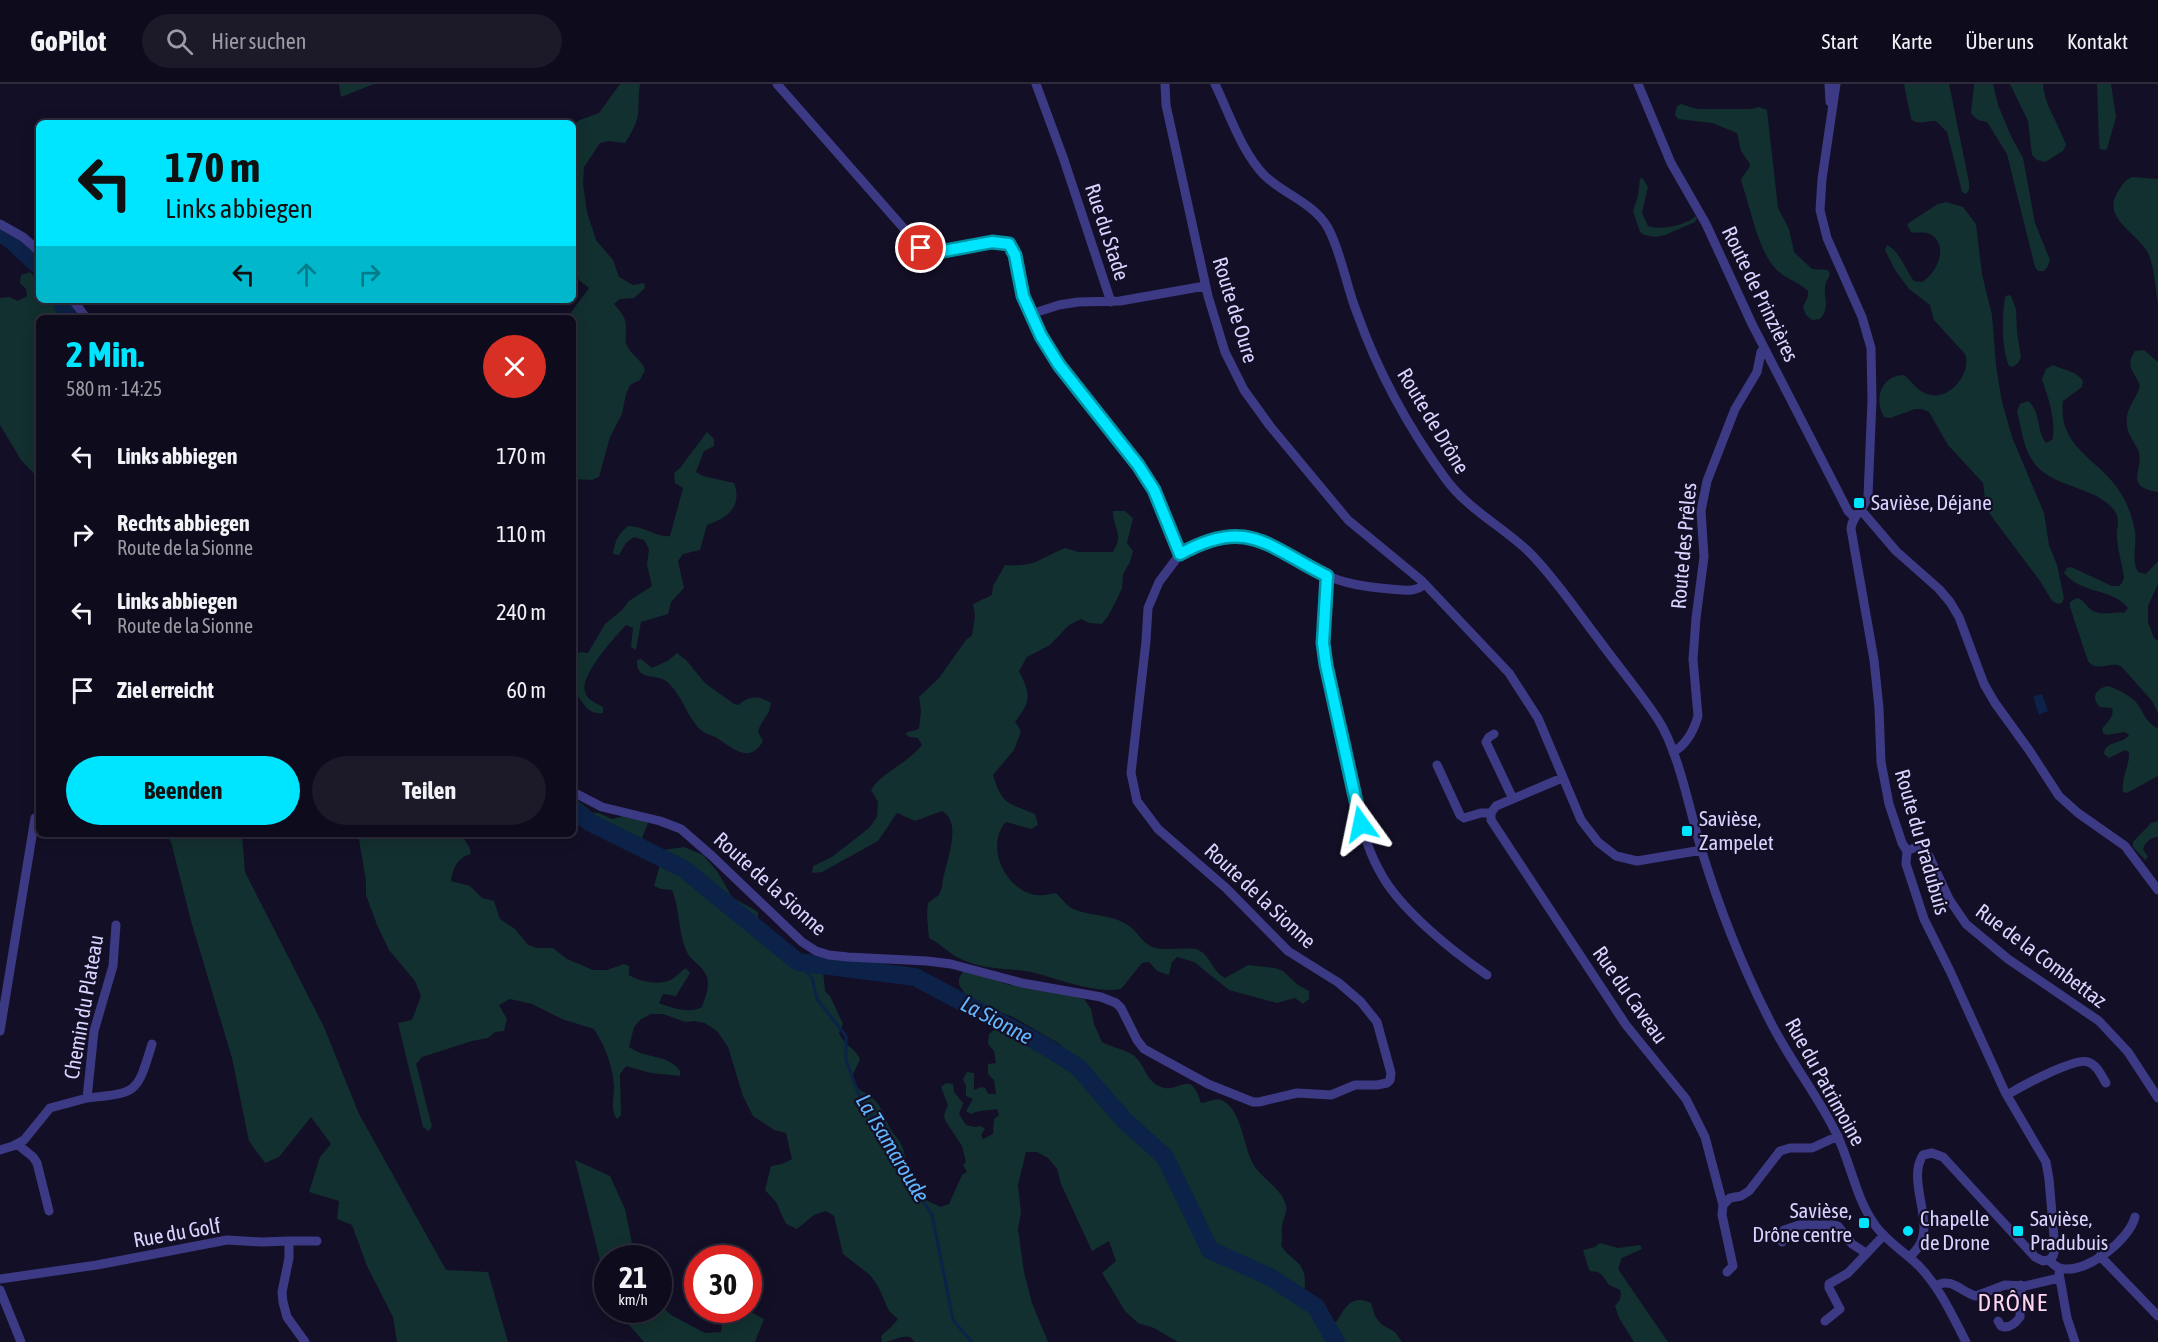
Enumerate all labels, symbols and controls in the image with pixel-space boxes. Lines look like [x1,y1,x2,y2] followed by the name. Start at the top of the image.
[142,14,562,68] search box
[30,25,106,57] text: GoPilot
[163,25,196,58] icon: search
[211,28,306,54] text: Hier suchen
[1822,29,1858,53] text: Start
[1891,29,1932,53] text: Karte
[1965,29,2034,53] text: Über uns
[2067,29,2128,53] text: Kontakt
[165,143,260,191] text: 170 m
[66,144,144,222] icon: left
[1081,180,1135,283] street label: Rue du Stade
[165,193,313,224] text: Links abbiegen
[895,222,946,273] pin
[1718,222,1804,365] street label: Route de Prinzières
[904,231,937,264] icon: arrive
[1209,254,1263,365] street label: Route de Oure
[227,258,260,291] icon: left
[290,258,323,291] icon: ahead
[353,258,386,291] icon: right
[66,333,144,375] text: 2 Min.
[483,335,546,398] button: close
[1393,363,1475,478] street label: Route de Drône
[66,377,162,400] text: 580 m · 14:25
[66,440,99,473] icon: left
[117,443,238,469] text: Links abbiegen
[496,443,546,469] text: 170 m
[1666,482,1700,610] street label: Route des Prêles
[1871,490,1992,514] place label: Savièse, Déjane
[1852,496,1866,510] marker: Savièse, Déjane
[117,510,250,536] text: Rechts abbiegen
[66,518,99,551] icon: right
[496,521,546,547] text: 110 m
[117,536,253,559] text: Route de la Sionne
[117,588,238,614] text: Links abbiegen
[66,596,99,629] icon: left
[496,599,546,625] text: 240 m
[117,614,253,637] text: Route de la Sionne
[66,674,99,707] icon: arrive
[117,677,214,703] text: Ziel erreicht
[506,677,546,703] text: 60 m
[66,756,300,825] button: Beenden
[312,756,546,825] button: Teilen
[1891,766,1955,917] street label: Route du Pradubuis
[1329,792,1393,856] position arrow
[1699,806,1774,854] place label: Savièse, Zampelet
[1680,824,1694,838] marker: Savièse, Zampelet
[710,827,832,940] street label: Route de la Sionne
[1200,838,1321,953] street label: Route de la Sionne
[1972,898,2112,1012] street label: Rue de la Combettaz
[59,933,108,1081] street label: Chemin du Plateau
[1589,941,1673,1048] street label: Rue du Caveau
[957,990,1037,1050] water label: La Sionne
[1781,1013,1871,1150] street label: Rue du Patrimoine
[851,1089,935,1207] water label: La Tsamaroude
[1752,1198,1852,1246] place label: Savièse, Drône centre
[1920,1206,1990,1254] place label: Chapelle de Drone
[2030,1206,2108,1254] place label: Savièse, Pradubuis
[131,1212,223,1252] street label: Rue du Golf
[1857,1216,1871,1230] marker: Savièse, Drône centre
[1901,1224,1915,1238] marker: Chapelle de Drone
[2011,1224,2025,1238] marker: Savièse, Pradubuis
[684,1245,762,1323] speed limit sign: 30
[619,1260,647,1294] text: 21
[1977,1289,2049,1316] district label: DRÔNE
[618,1291,648,1308] text: km/h

